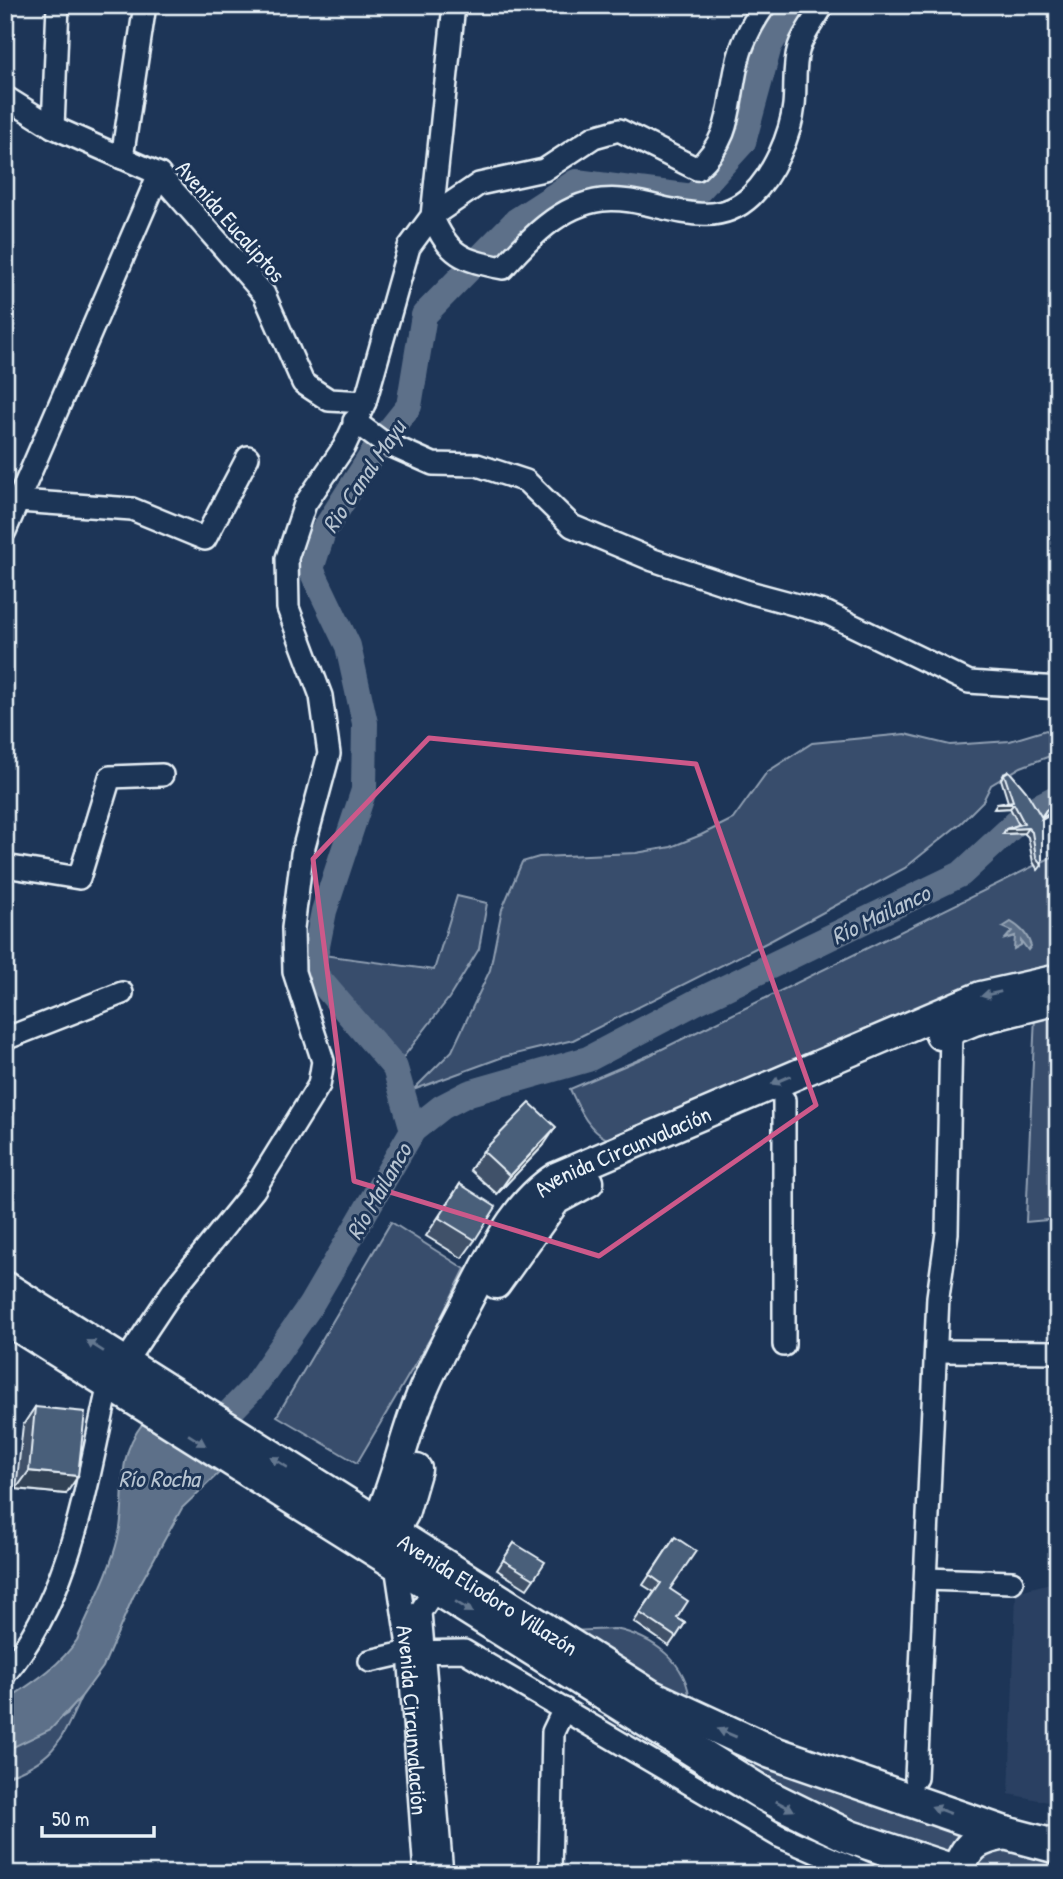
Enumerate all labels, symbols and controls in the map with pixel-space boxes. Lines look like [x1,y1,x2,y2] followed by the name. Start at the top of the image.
[169,153,293,289] street label: Avenida Eucaliptos
[313,411,415,539] water label: Rio Canal Mayu
[825,875,937,952] water label: Río Mailanco
[980,989,1002,1000] one-way arrow
[770,1075,791,1086] one-way arrow
[527,1097,715,1204] street label: Avenida Circunvalación
[338,1135,420,1245] water label: Río Mailanco
[85,1339,105,1352] one-way arrow
[188,1433,207,1446] one-way arrow
[269,1456,288,1469] one-way arrow
[119,1462,202,1494] water label: Río Rocha
[392,1525,584,1662] street label: Avenida Eliodoro Villazón
[455,1601,474,1614] one-way arrow
[390,1623,436,1816] street label: Avenida Circunvalación
[716,1727,737,1738] one-way arrow
[42,1795,154,1839] scale bar
[776,1800,795,1812] one-way arrow
[52,1804,89,1833] text: 50 m
[930,1804,951,1815] one-way arrow

